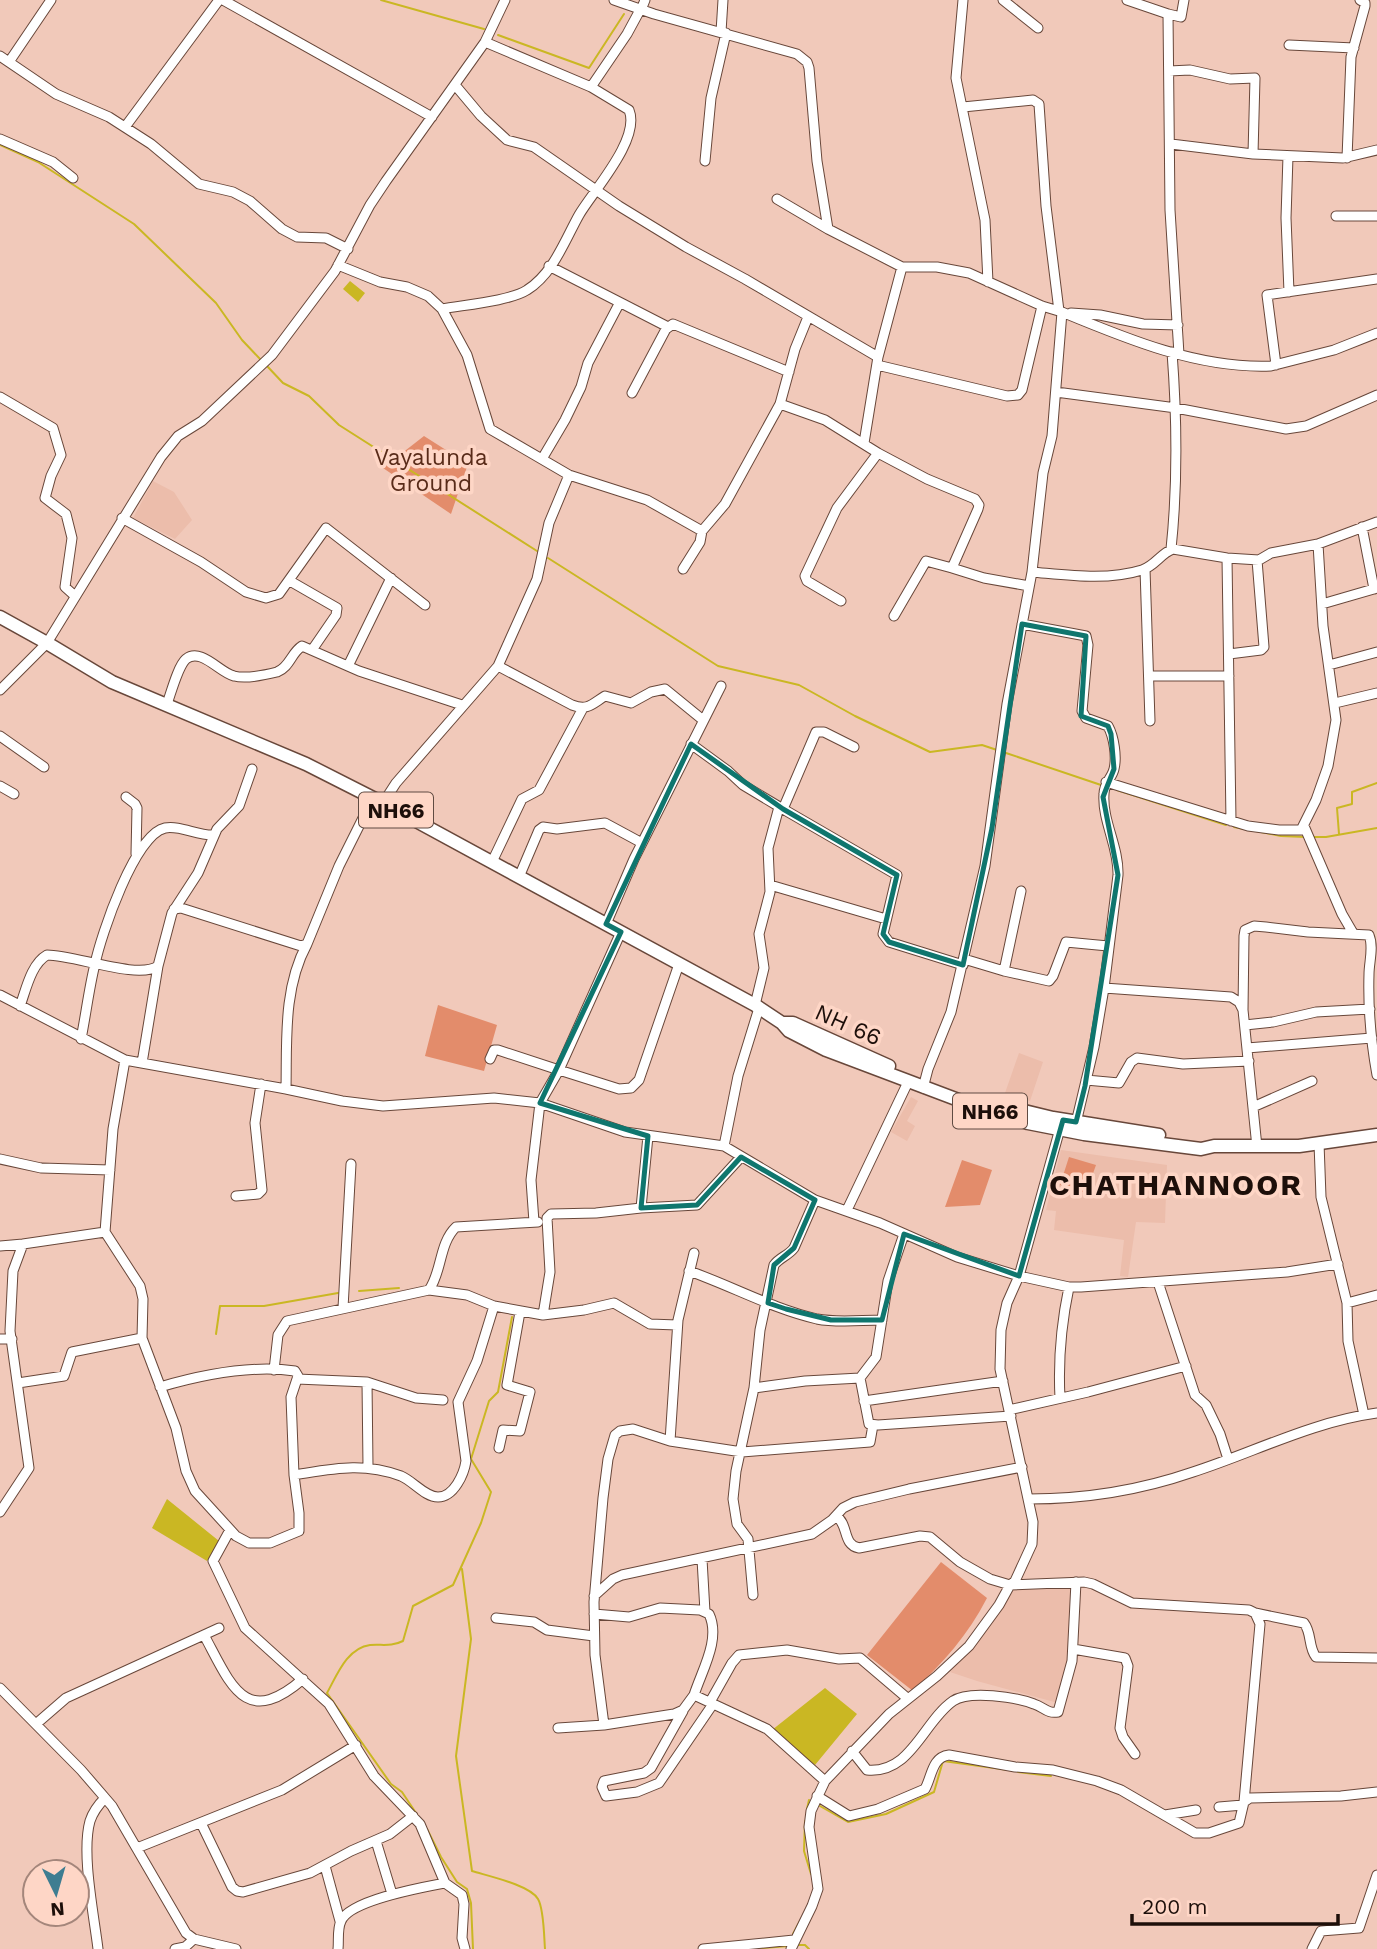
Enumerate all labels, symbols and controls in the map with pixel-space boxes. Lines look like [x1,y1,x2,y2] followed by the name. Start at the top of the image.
[374,444,488,497] park label: Vayalunda Ground
[359,792,433,828] road number: NH66
[811,999,885,1051] street label: NH 66
[953,1094,1027,1128] road number: NH66
[1049,1167,1303,1202] district label: CHATHANNOOR
[21,1858,91,1928] north arrow
[1132,1882,1338,1926] scale bar
[1142,1894,1208,1919] text: 200 m
[49,1897,65,1922] text: N

